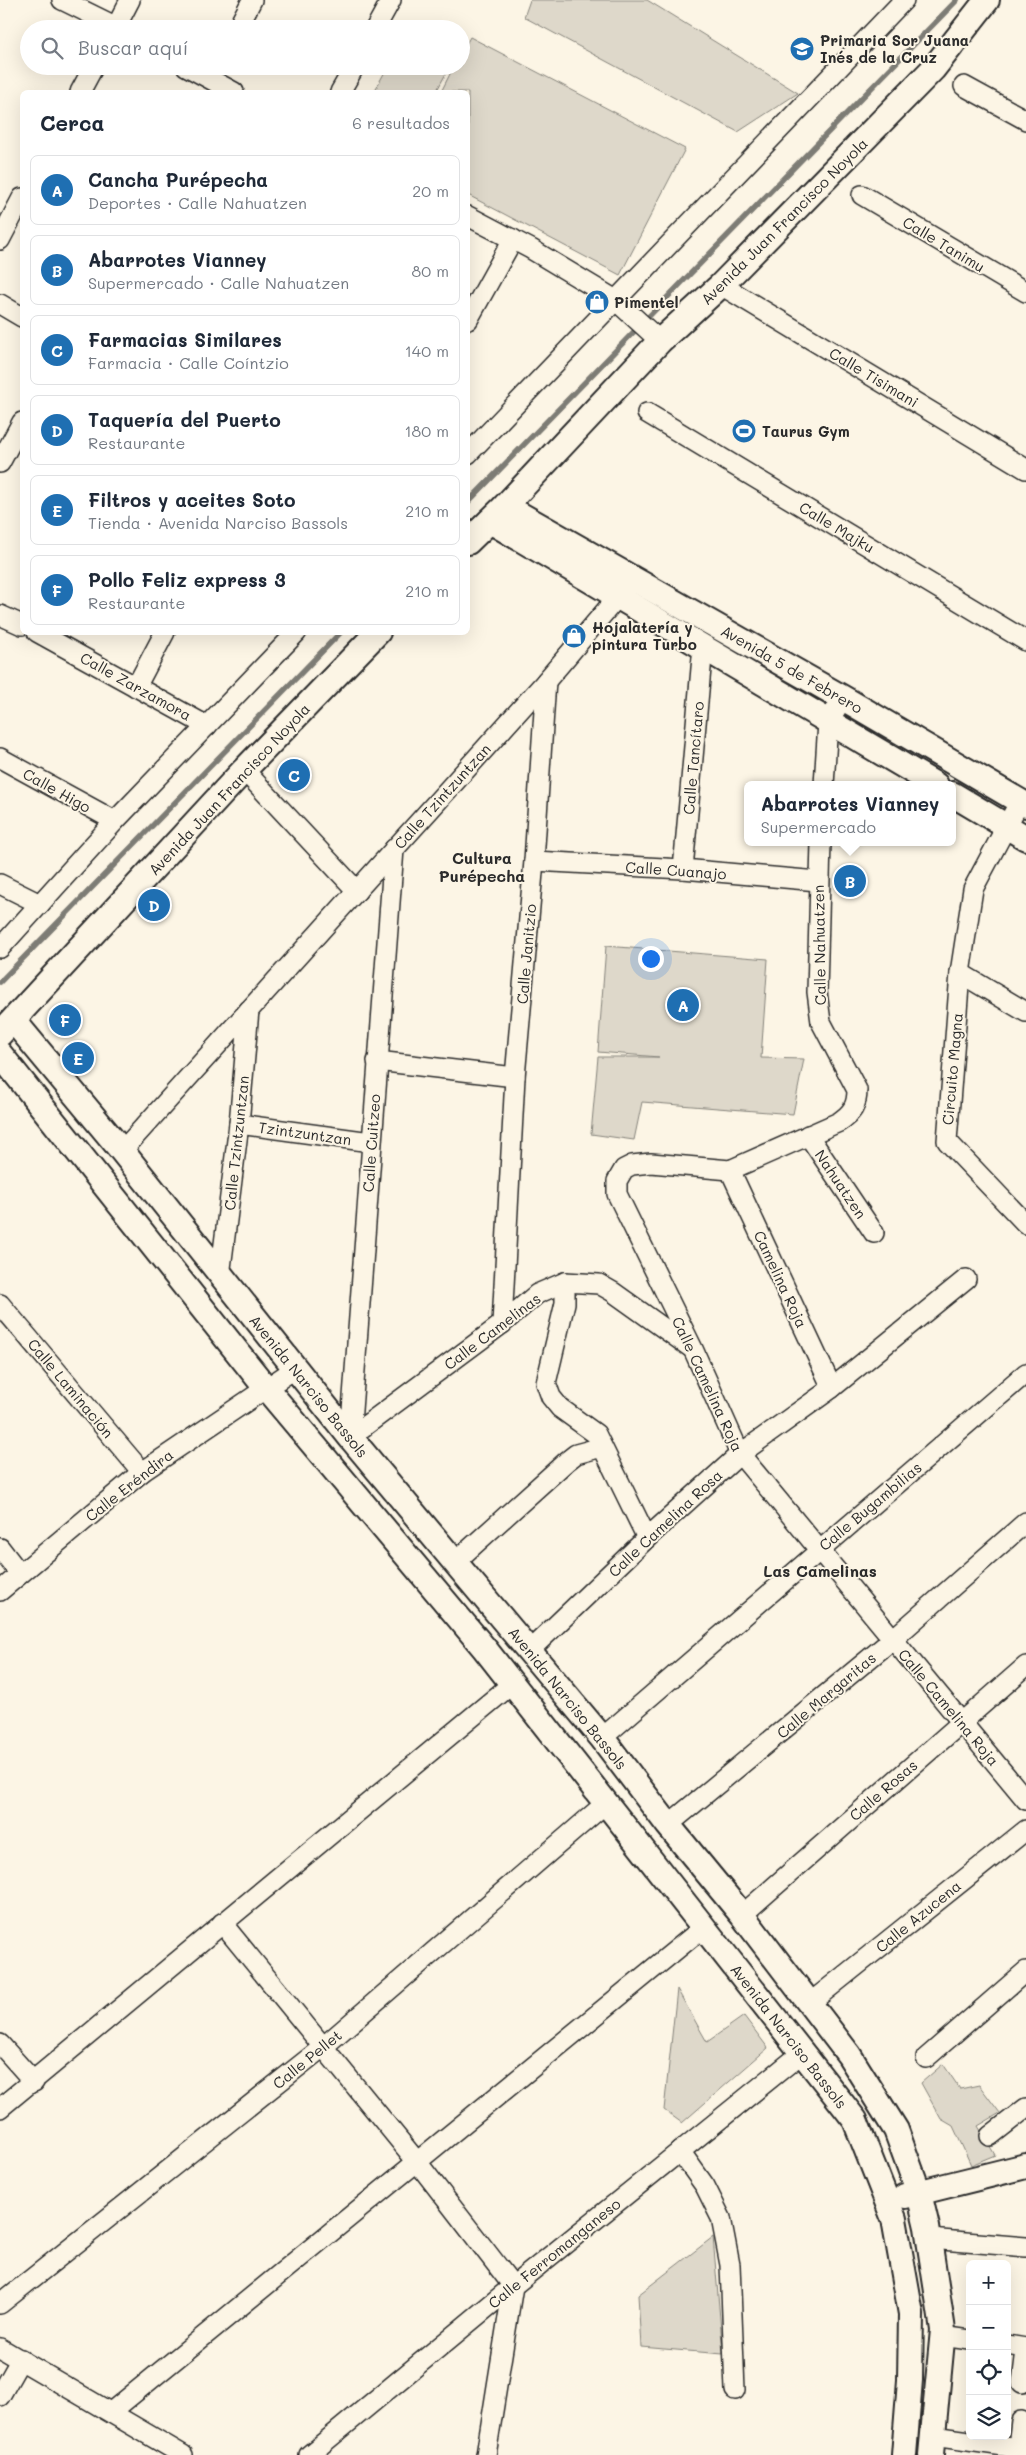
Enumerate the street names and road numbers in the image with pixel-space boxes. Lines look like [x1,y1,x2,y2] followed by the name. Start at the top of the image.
[696,133,872,309] street label: Avenida Juan Francisco Noyola
[899,212,989,276] street label: Calle Tanimu
[826,342,922,412] street label: Calle Tisimani
[796,497,878,557] street label: Calle Majku
[718,620,866,718] street label: Avenida 5 de Febrero
[77,647,195,725] street label: Calle Zarzamora
[144,699,314,879] street label: Avenida Juan Francisco Noyola
[678,700,708,815] street label: Calle Tancítaro
[389,739,495,853] street label: Calle Tzintzuntzan
[20,763,95,817] street label: Calle Higo
[625,856,727,884] street label: Calle Cuanajo
[808,885,830,1005] street label: Calle Nahuatzen
[512,903,540,1005] street label: Calle Janitzio
[937,1012,967,1126] street label: Circuito Magna
[219,1075,253,1211] street label: Calle Tzintzuntzan
[358,1093,384,1193] street label: Calle Cuitzeo
[257,1117,353,1149] street label: Tzintzuntzan
[811,1146,871,1222] street label: Nahuatzen
[750,1227,812,1331] street label: Camelina Roja
[440,1288,544,1374] street label: Calle Camelinas
[245,1310,373,1462] street label: Avenida Narciso Bassols
[668,1313,748,1455] street label: Calle Camelina Roja
[24,1334,118,1442] street label: Calle Laminación
[81,1444,177,1526] street label: Calle Eréndira
[814,1457,926,1555] street label: Calle Bugambilias
[604,1465,726,1581] street label: Calle Camelina Rosa
[504,1622,632,1774] street label: Avenida Narciso Bassols
[894,1644,1004,1770] street label: Calle Camelina Roja
[772,1648,880,1742] street label: Calle Margaritas
[845,1755,921,1825] street label: Calle Rosas
[871,1875,965,1957] street label: Calle Azucena
[726,1960,852,2112] street label: Avenida Narciso Bassols
[268,2025,346,2093] street label: Calle Pellet
[484,2193,624,2313] street label: Calle Ferromanganeso

